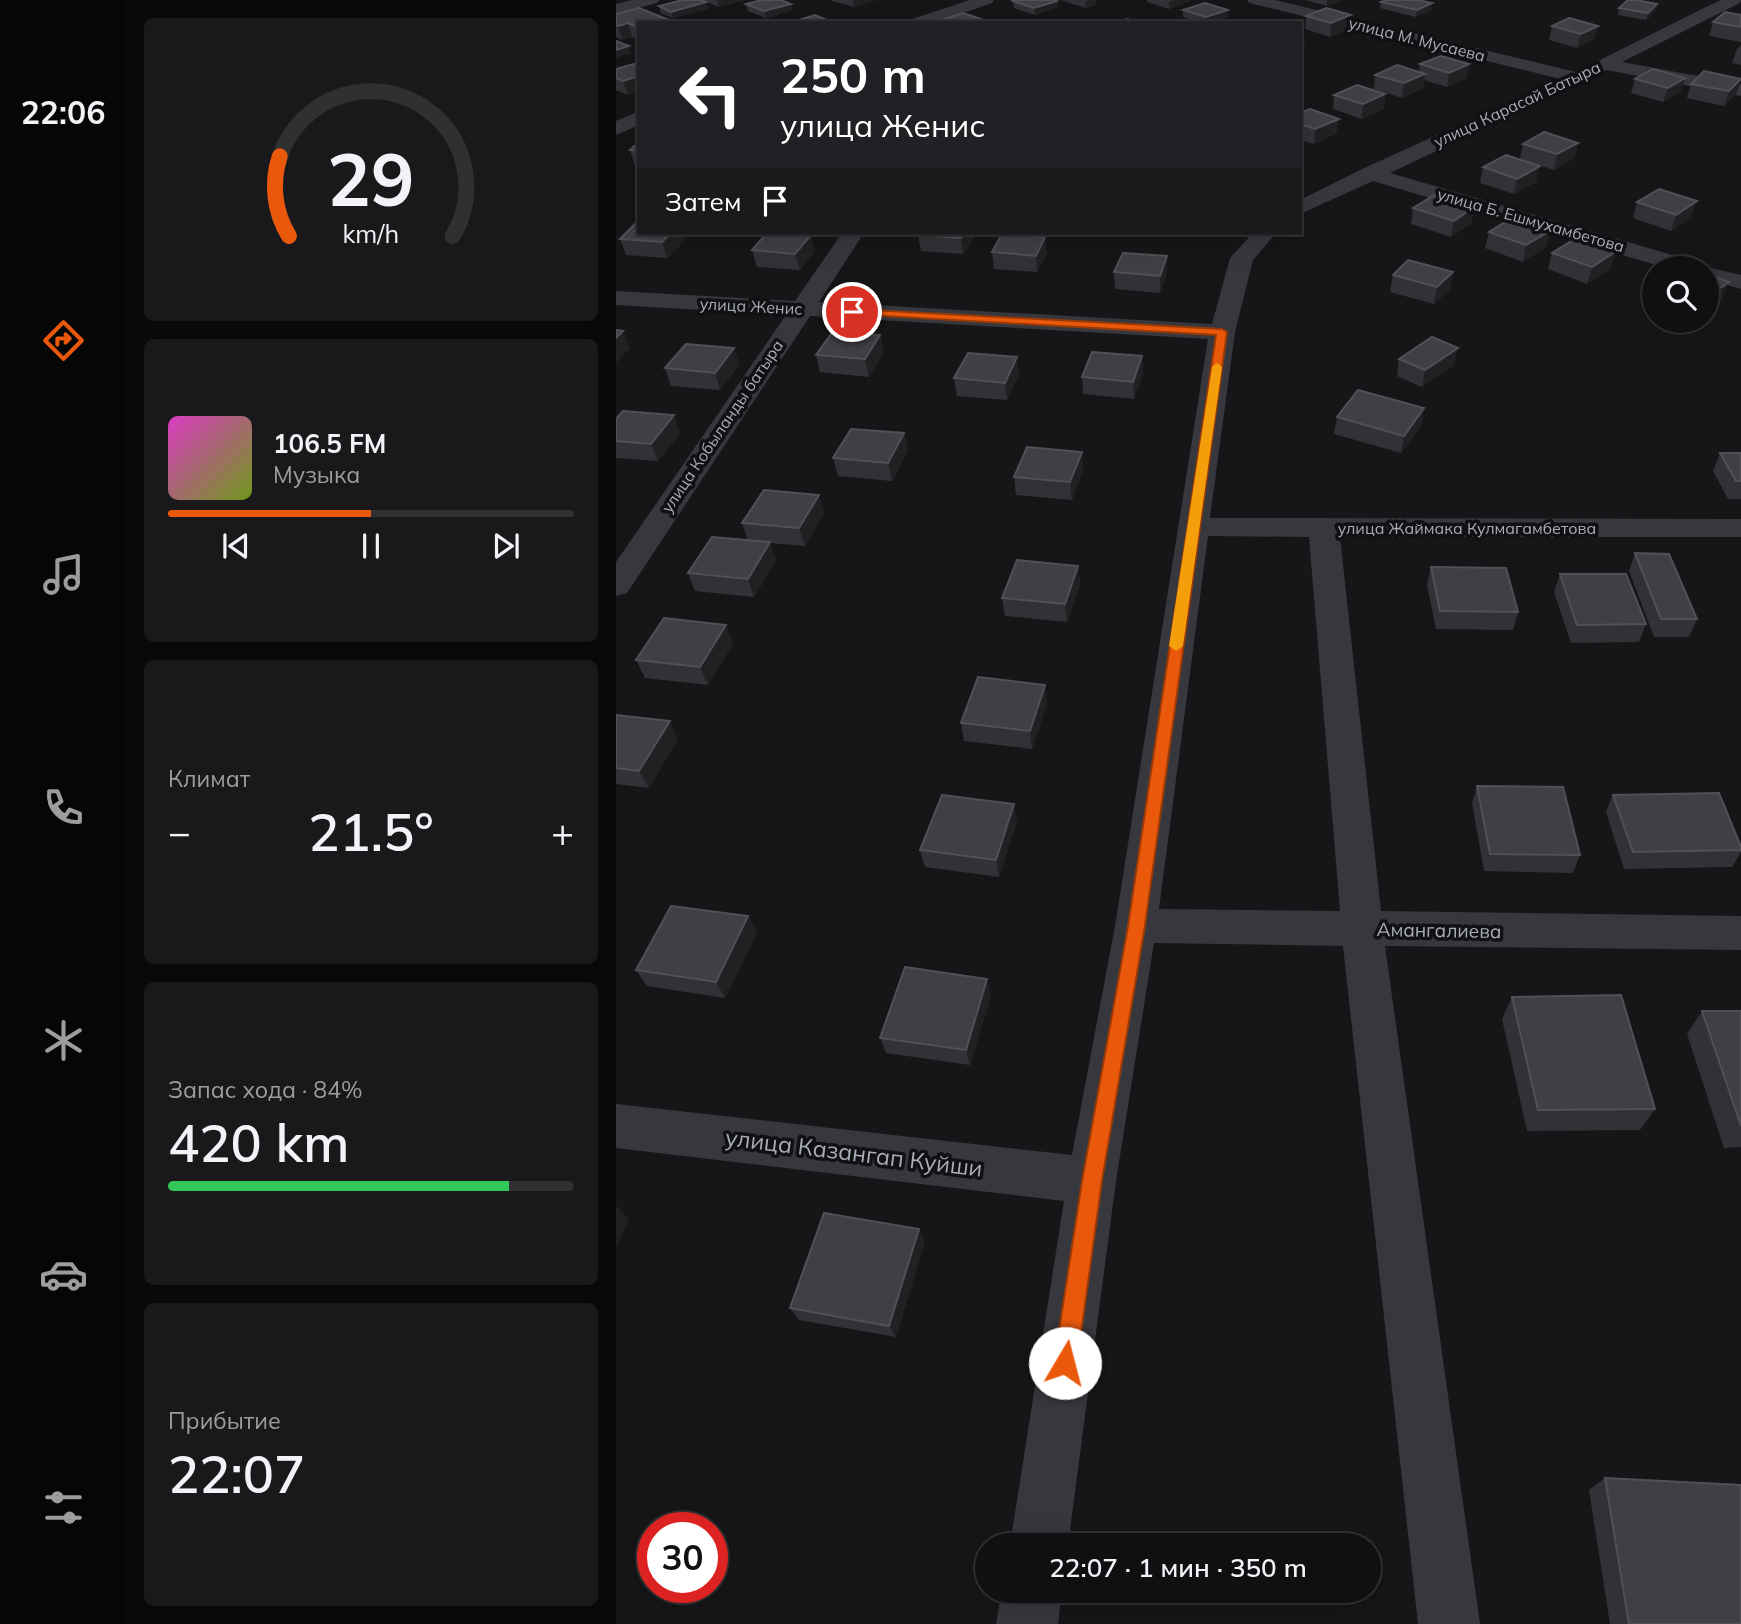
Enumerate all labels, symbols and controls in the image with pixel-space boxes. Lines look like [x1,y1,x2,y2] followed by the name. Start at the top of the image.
[1347,12,1487,66] street label: улица М. Мусаева
[780,44,926,105] text: 250 m
[665,49,756,140] icon: left
[1431,57,1603,151] street label: улица Карасай Батыра
[21,92,105,132] text: 22:06
[780,105,985,145] text: улица Женис
[327,133,415,224] text: 29
[756,182,794,220] icon: arrive
[1435,184,1627,256] street label: улица Б. Ешмухамбетова
[665,185,742,218] text: Затем
[343,217,399,248] text: km/h
[1642,256,1719,333] map controls
[1642,256,1719,333] button: search
[822,282,882,342] pin
[699,293,803,319] street label: улица Женис
[833,293,871,331] icon: arrive
[39,316,88,365] icon: directions
[657,336,787,516] street label: улица Кобыланды батыра
[273,427,386,460] text: 106.5 FM
[273,460,360,489] text: Музыка
[1338,518,1596,538] street label: улица Жаймака Кулмагамбетова
[217,527,255,565] icon: previous
[352,527,390,565] icon: pause
[487,527,525,565] icon: next
[39,550,88,599] icon: music
[168,764,250,793] text: Климат
[39,783,88,832] icon: phone
[308,799,434,864] text: 21.5°
[168,808,191,856] text: −
[551,808,574,856] text: +
[1376,917,1502,943] street label: Амангалиева
[39,1016,88,1065] icon: climate
[168,1075,363,1104] text: Запас хода · 84%
[168,1110,349,1175] text: 420 km
[724,1122,984,1183] street label: улица Казангап Куйши
[39,1250,88,1299] icon: car
[1028,1326,1102,1400] position arrow
[168,1406,281,1435] text: Прибытие
[168,1441,305,1506] text: 22:07
[39,1483,88,1532] icon: filters
[637,1512,728,1603] speed limit sign: 30
[1049,1551,1307,1584] text: 22:07 · 1 мин · 350 m

